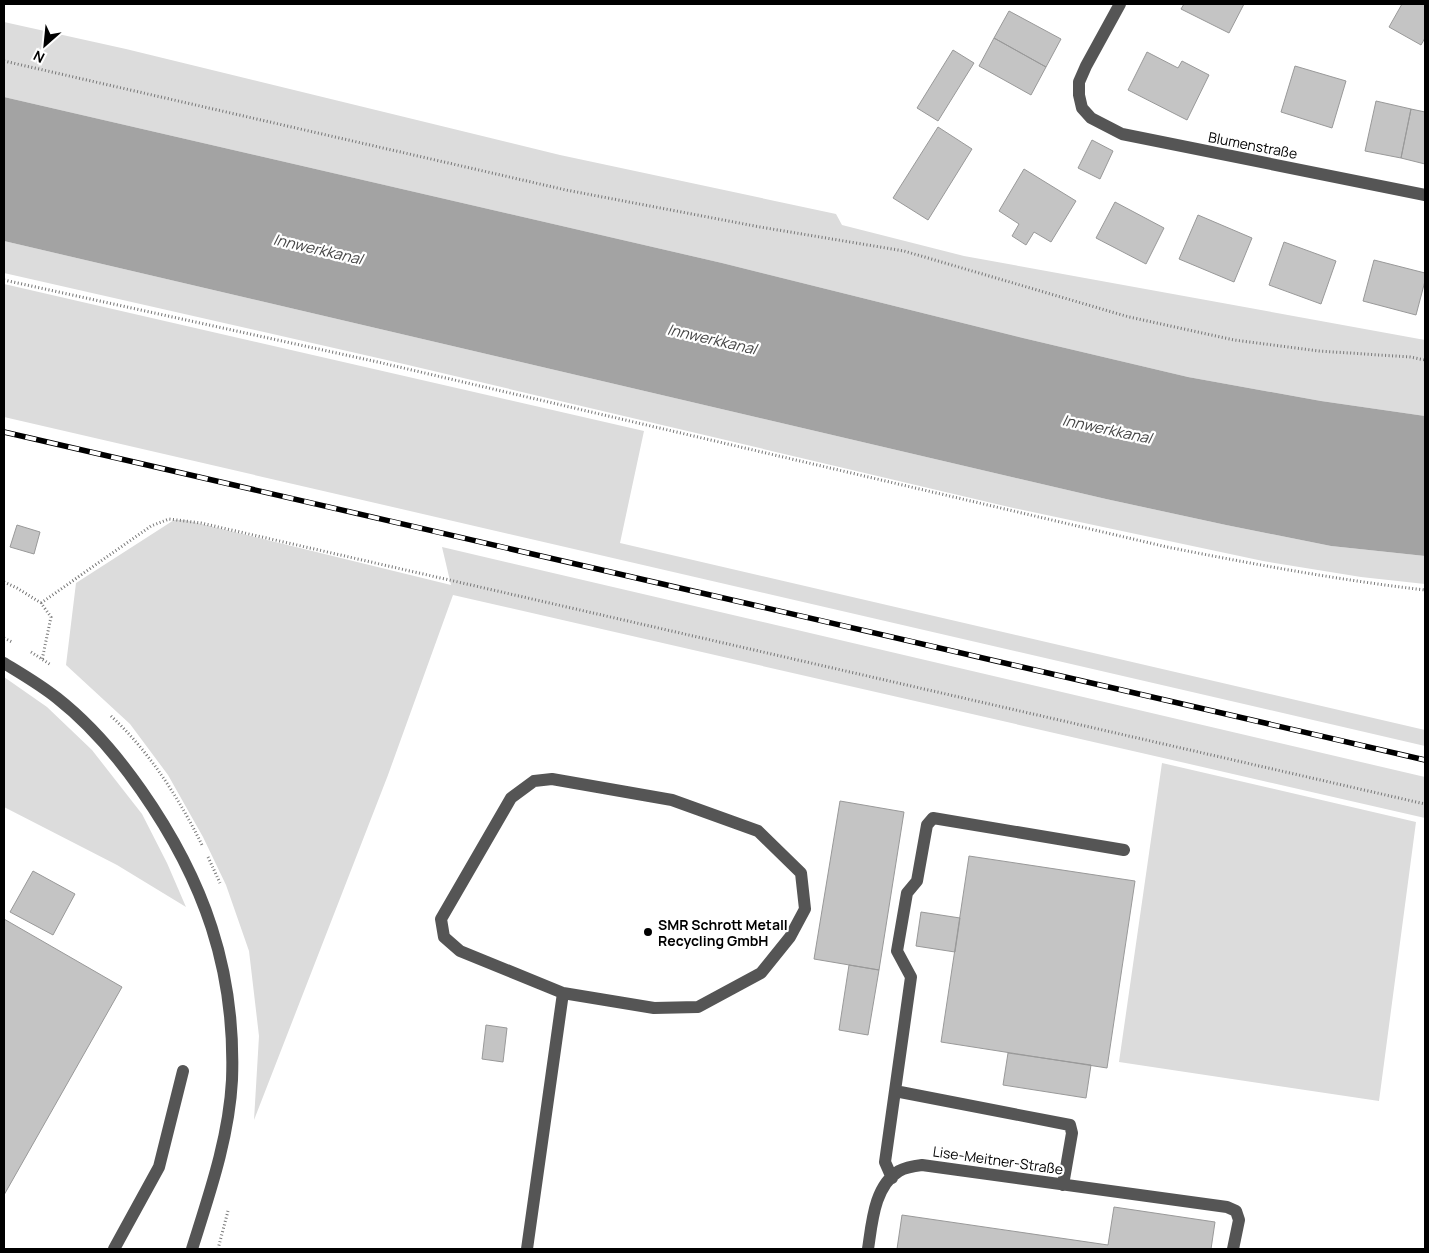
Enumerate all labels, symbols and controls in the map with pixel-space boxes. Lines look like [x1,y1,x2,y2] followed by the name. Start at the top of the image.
[20,20,70,70] north arrow
[30,46,48,68] text: N
[1207,127,1299,163] street label: Blumenstraße
[271,229,367,270] water label: Innwerkkanal
[665,319,761,360] water label: Innwerkkanal
[1060,409,1156,449] water label: Innwerkkanal
[658,915,788,950] place label: SMR Schrott Metall Recycling GmbH
[642,926,654,938] marker: SMR Schrott Metall Recycling GmbH
[932,1141,1064,1179] street label: Lise-Meitner-Straße

